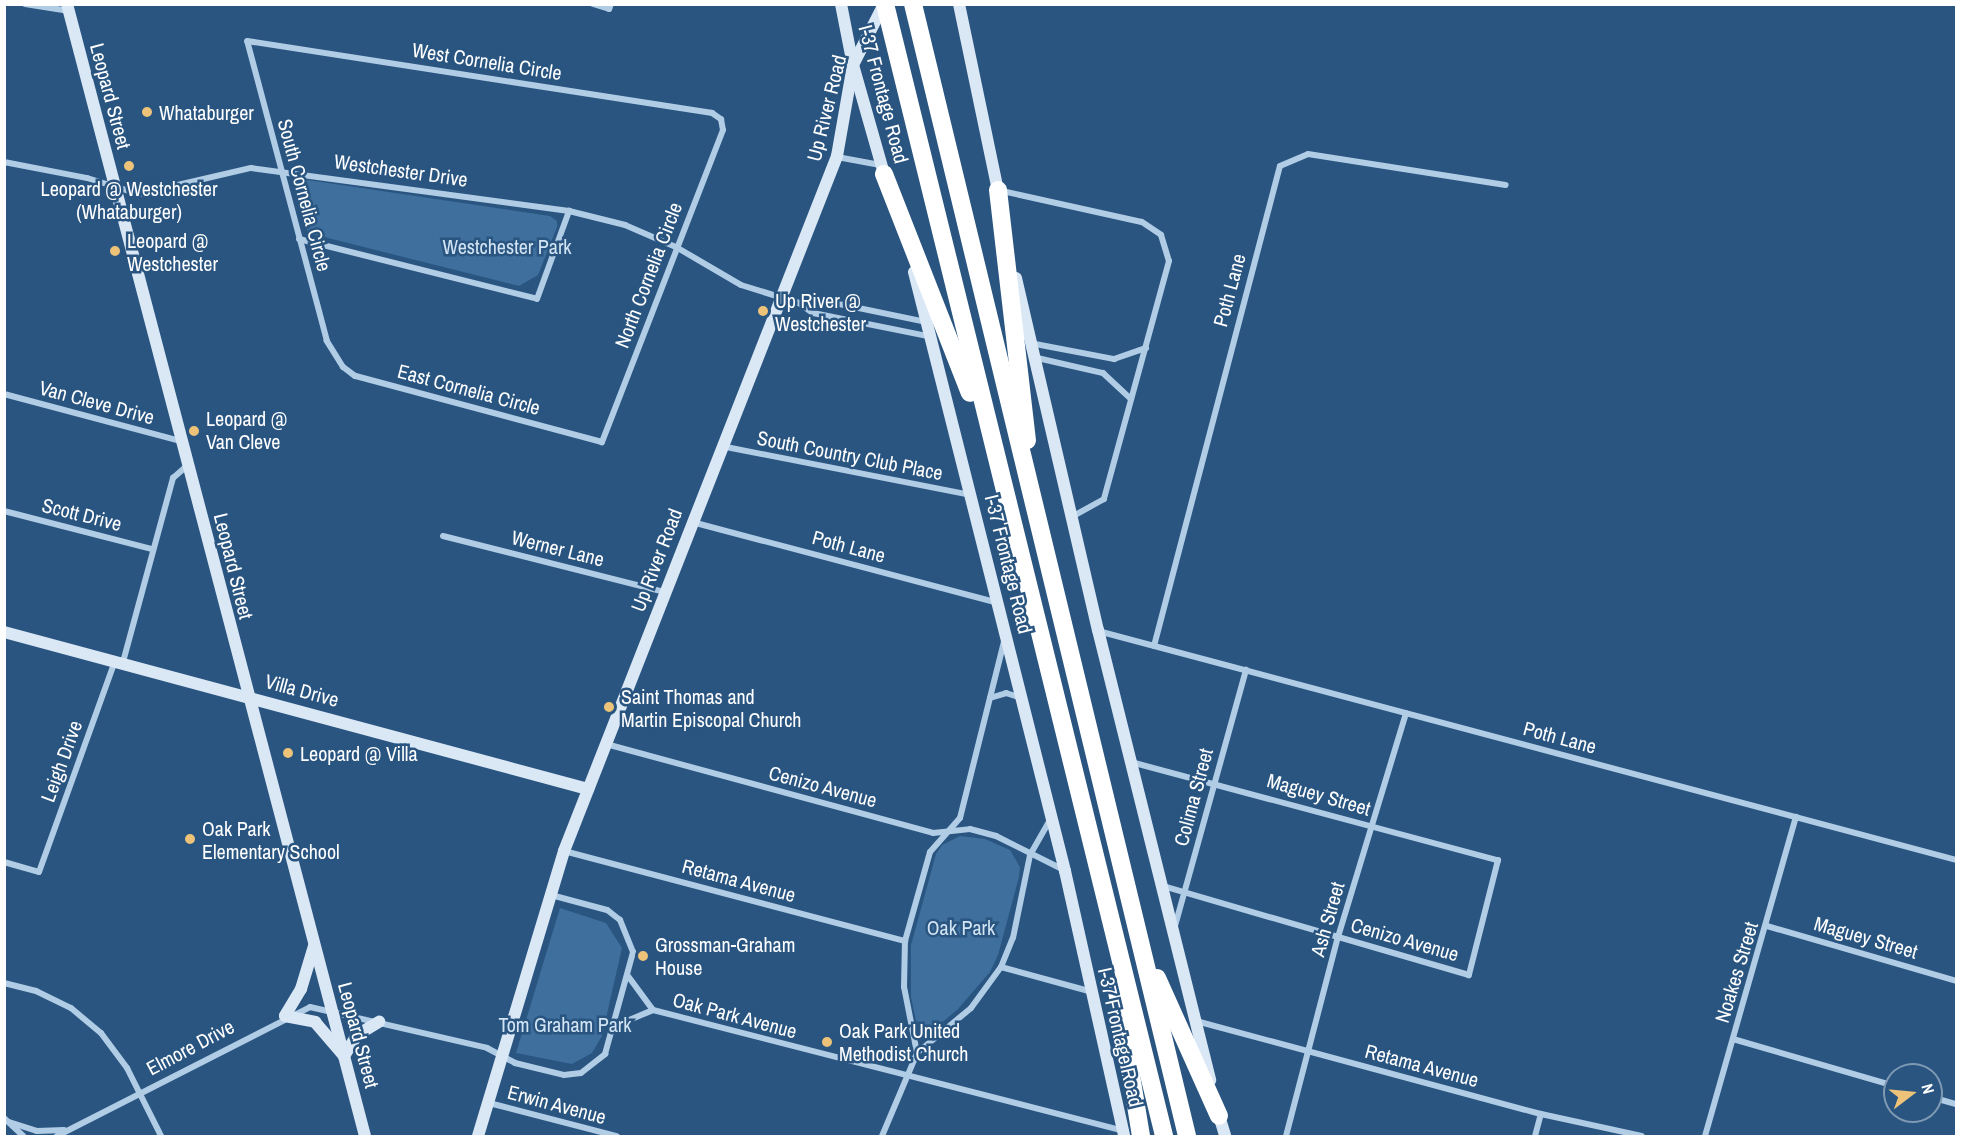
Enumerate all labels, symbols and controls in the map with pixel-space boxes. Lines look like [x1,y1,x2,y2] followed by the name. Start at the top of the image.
[854,22,914,166] street label: I-37 Frontage Road
[411,37,563,85] street label: West Cornelia Circle
[85,40,137,152] street label: Leopard Street
[801,52,851,164] street label: Up River Road
[159,100,254,124] place label: Whataburger
[140,105,154,119] marker: Whataburger
[273,116,337,274] street label: South Cornelia Circle
[333,149,469,191] street label: Westchester Drive
[122,159,136,173] marker: Leopard @ Westchester (Whataburger)
[41,176,217,223] place label: Leopard @ Westchester (Whataburger)
[609,199,687,351] street label: North Cornelia Circle
[127,228,218,275] place label: Leopard @ Westchester
[442,234,572,258] park label: Westchester Park
[108,244,122,258] marker: Leopard @ Westchester
[1208,251,1250,329] street label: Poth Lane
[775,288,866,335] place label: Up River @ Westchester
[756,304,770,318] marker: Up River @ Westchester
[395,358,543,420] street label: East Cornelia Circle
[37,375,157,429] street label: Van Cleve Drive
[206,407,287,454] place label: Leopard @ Van Cleve
[187,424,201,438] marker: Leopard @ Van Cleve
[755,425,945,485] street label: South Country Club Place
[980,492,1038,636] street label: I-37 Frontage Road
[40,493,124,535] street label: Scott Drive
[625,505,687,615] street label: Up River Road
[209,510,259,622] street label: Leopard Street
[509,525,607,571] street label: Werner Lane
[810,525,888,567] street label: Poth Lane
[262,669,342,711] street label: Villa Drive
[621,684,801,731] place label: Saint Thomas and Martin Episcopal Church
[602,700,616,714] marker: Saint Thomas and Martin Episcopal Church
[1521,716,1599,758] street label: Poth Lane
[35,717,87,805] street label: Leigh Drive
[300,741,418,765] place label: Leopard @ Villa
[1168,745,1218,849] street label: Colima Street
[281,746,295,760] marker: Leopard @ Villa
[766,760,880,812] street label: Cenizo Avenue
[1264,768,1374,820] street label: Maguey Street
[202,816,340,863] place label: Oak Park Elementary School
[183,832,197,846] marker: Oak Park Elementary School
[679,853,799,907] street label: Retama Avenue
[1305,879,1349,959] street label: Ash Street
[1811,911,1921,963] street label: Maguey Street
[1348,912,1462,966] street label: Cenizo Avenue
[927,915,995,939] park label: Oak Park
[1709,919,1763,1025] street label: Noakes Street
[655,933,795,980] place label: Grossman-Graham House
[636,949,650,963] marker: Grossman-Graham House
[1093,965,1149,1109] street label: I-37 Frontage Road
[333,979,385,1091] street label: Leopard Street
[670,987,800,1043] street label: Oak Park Avenue
[498,1012,632,1036] park label: Tom Graham Park
[142,1014,238,1080] street label: Elmore Drive
[839,1018,968,1065] place label: Oak Park United Methodist Church
[820,1035,834,1049] marker: Oak Park United Methodist Church
[1362,1038,1482,1092] street label: Retama Avenue
[1883,1063,1943,1123] north arrow
[505,1079,609,1129] street label: Erwin Avenue
[1916,1081,1940,1096] text: N

